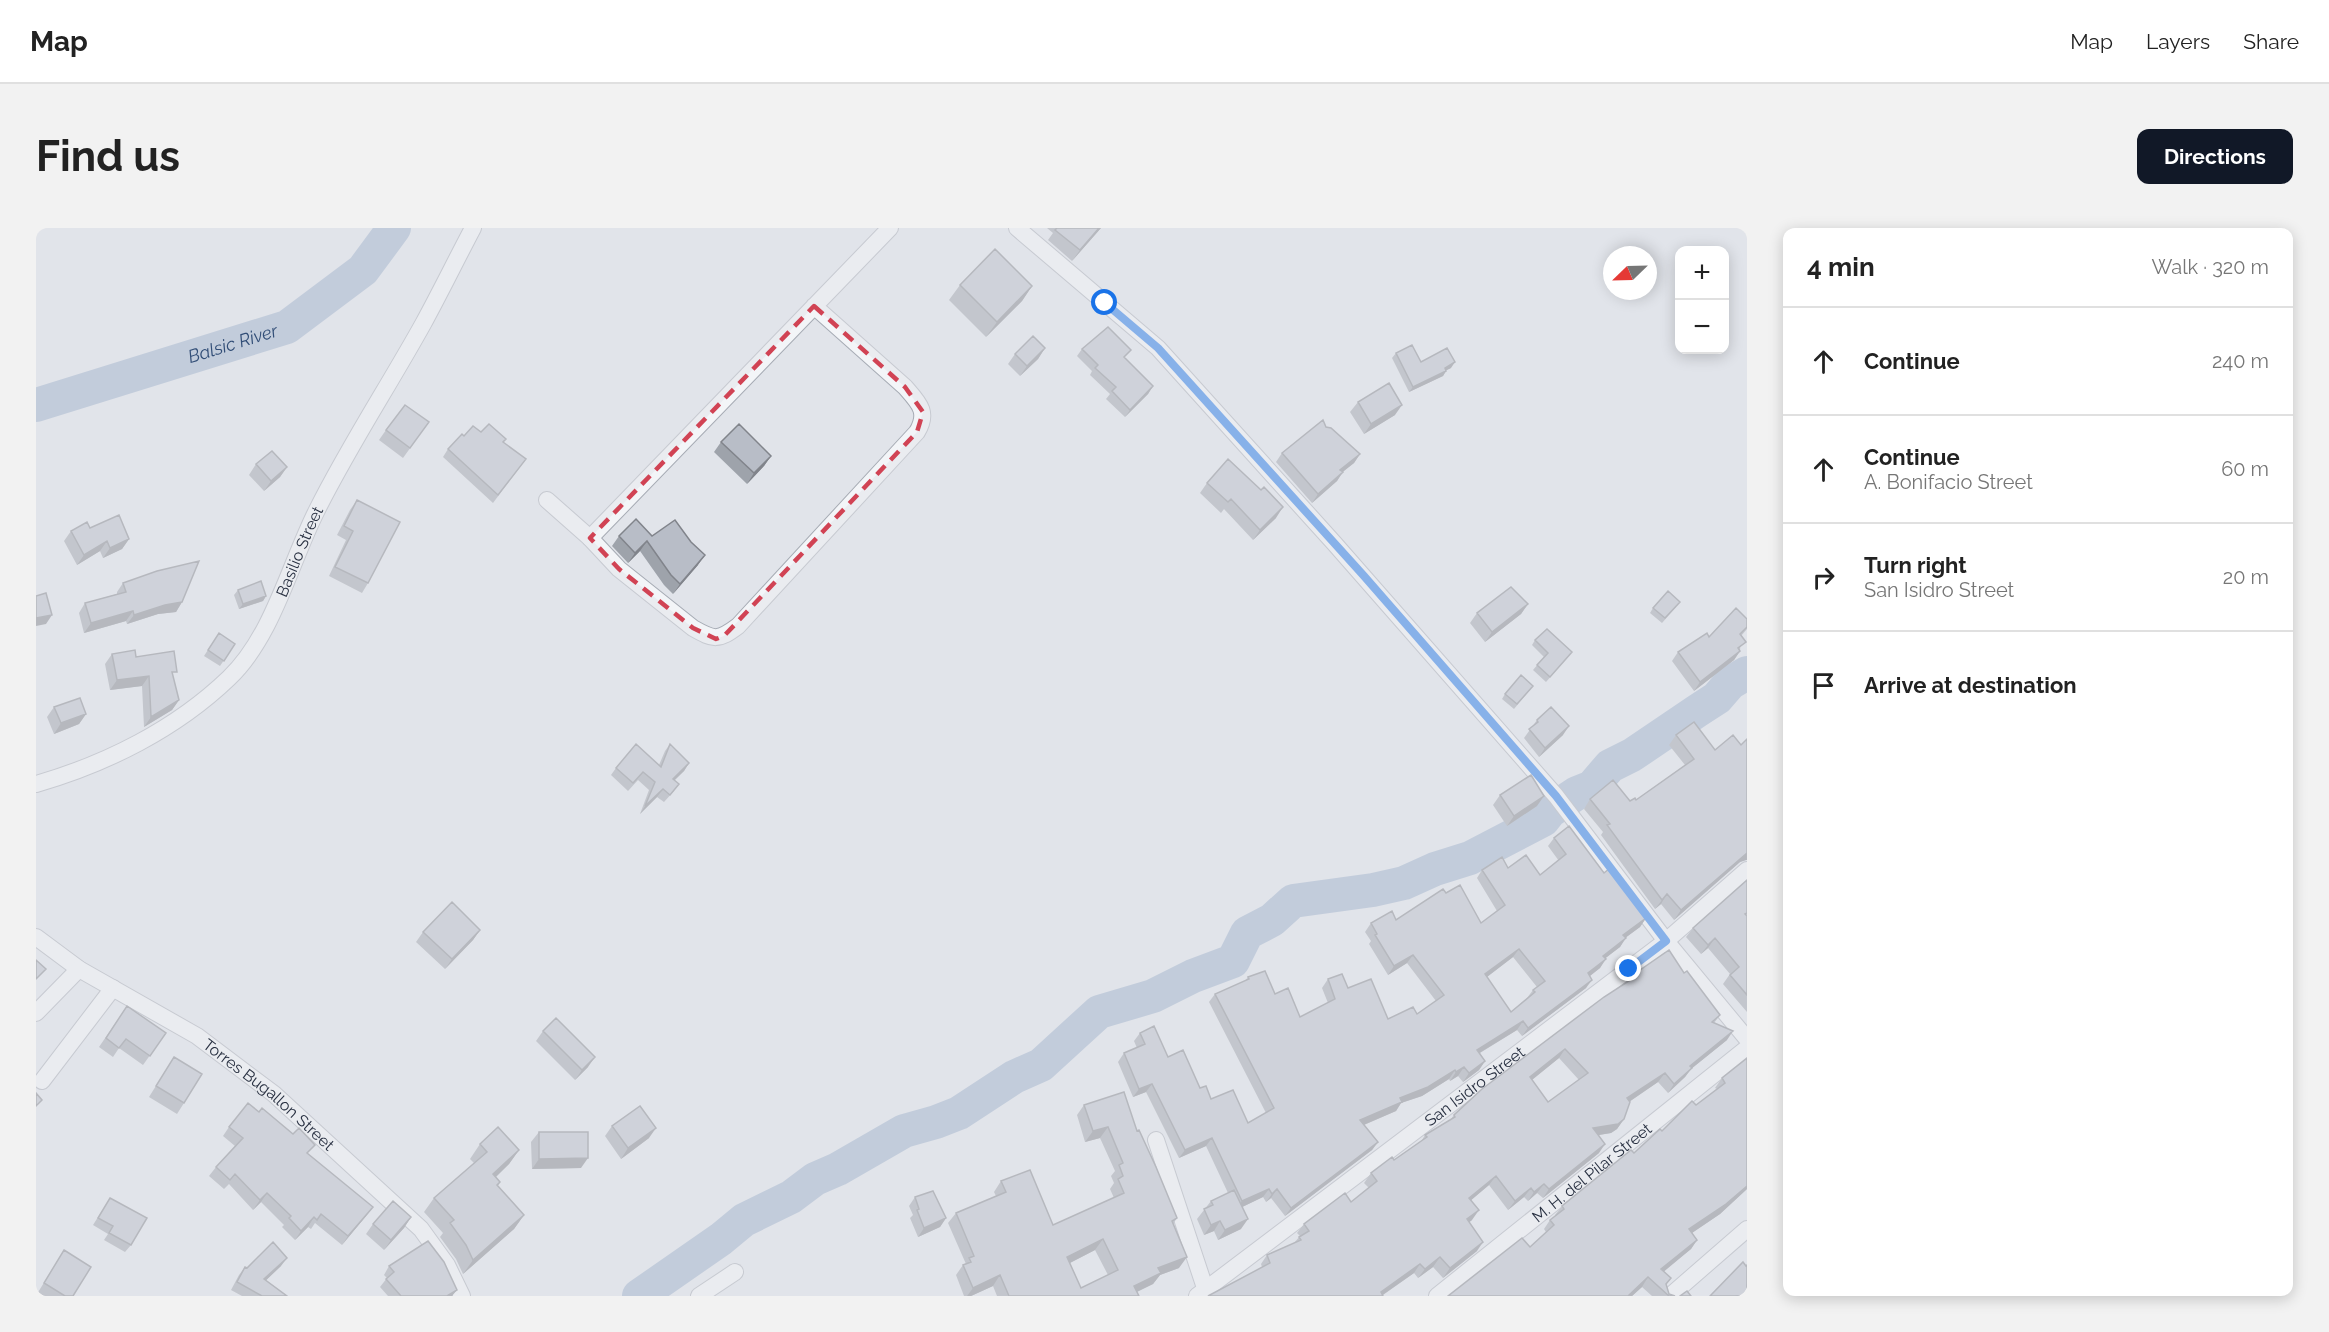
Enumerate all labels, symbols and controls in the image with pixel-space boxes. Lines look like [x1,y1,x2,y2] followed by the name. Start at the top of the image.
[30,25,88,58] text: Map
[2070,29,2113,54] text: Map
[2146,29,2210,54] text: Layers
[2243,29,2299,54] text: Share
[2137,129,2293,184] button: Directions
[36,132,180,181] text: Find us
[1603,246,1657,300] north arrow
[1675,246,1729,354] map controls
[1675,246,1729,300] button: +
[1807,252,1875,282] text: 4 min
[2151,255,2269,279] text: Walk · 320 m
[1091,289,1117,315] route start
[1675,300,1729,354] button: −
[185,319,281,367] water label: Balsic River
[1807,345,1840,378] icon: ahead
[1864,348,1960,374] text: Continue
[2212,349,2269,373] text: 240 m
[1864,444,1960,470] text: Continue
[1807,453,1840,486] icon: ahead
[2221,457,2269,481] text: 60 m
[1864,470,2033,494] text: A. Bonifacio Street
[272,503,328,600] street label: Basilio Street
[1864,552,1967,578] text: Turn right
[1807,561,1840,594] icon: right
[2223,565,2269,589] text: 20 m
[1864,578,2014,602] text: San Isidro Street
[1807,669,1840,702] icon: arrive
[1864,672,2077,698] text: Arrive at destination
[1615,955,1641,981] route end
[199,1035,338,1155] street label: Torres Bugallon Street
[1421,1042,1529,1130] street label: San Isidro Street
[1528,1119,1656,1226] street label: M. H. del Pilar Street

